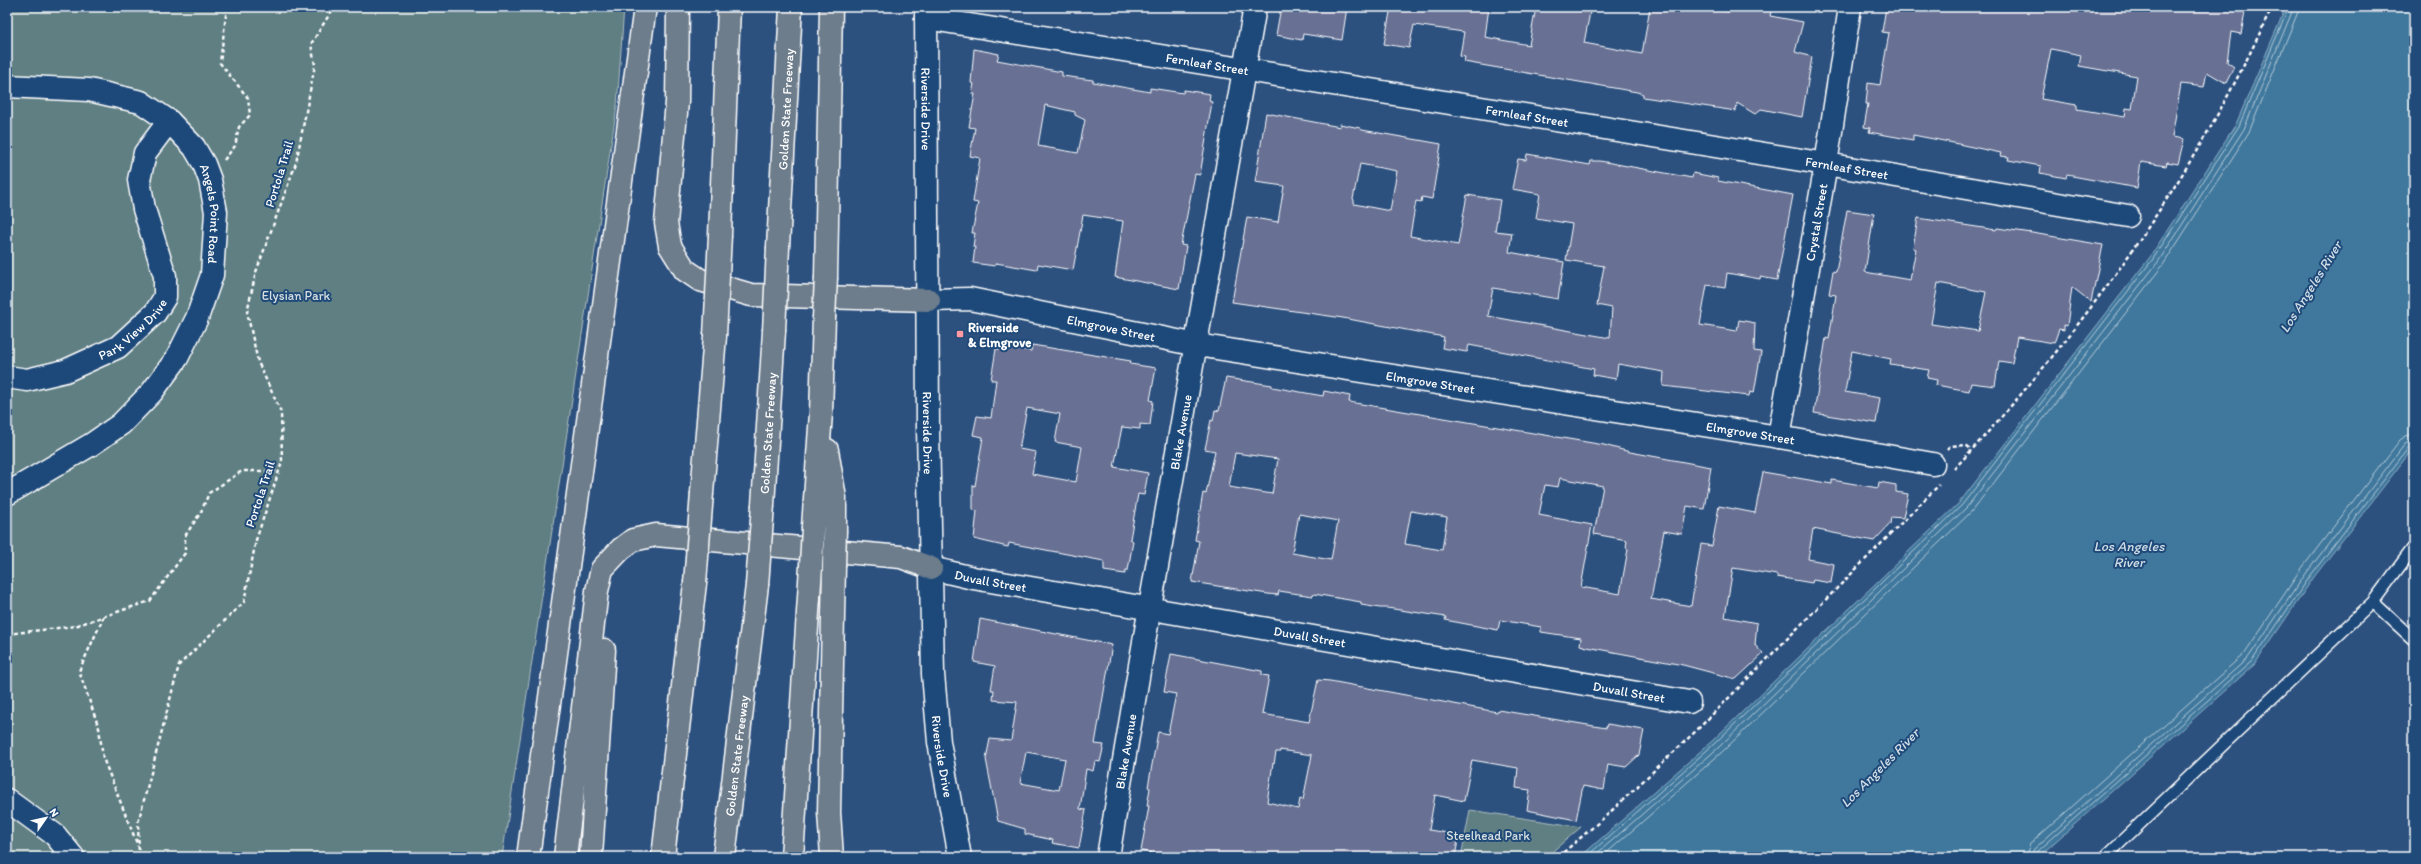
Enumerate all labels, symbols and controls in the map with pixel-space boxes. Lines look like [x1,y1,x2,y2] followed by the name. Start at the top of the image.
[775,48,796,170] street label: Golden State Freeway
[1165,50,1250,78] street label: Fernleaf Street
[919,68,934,150] street label: Riverside Drive
[1485,101,1570,130] street label: Fernleaf Street
[262,139,296,209] street label: Portola Trail
[1804,153,1890,182] street label: Fernleaf Street
[197,162,224,264] street label: Angels Point Road
[1802,182,1830,262] street label: Crystal Street
[2276,237,2347,336] water label: Los Angeles River
[262,288,331,303] park label: Elysian Park
[96,296,170,362] street label: Park View Drive
[1066,311,1157,344] street label: Elmgrove Street
[968,320,1031,351] place label: Riverside & Elmgrove
[955,329,965,339] marker: Riverside & Elmgrove
[1385,367,1476,396] street label: Elmgrove Street
[756,372,779,494] street label: Golden State Freeway
[920,392,936,475] street label: Riverside Drive
[1166,393,1194,471] street label: Blake Avenue
[1705,418,1796,447] street label: Elmgrove Street
[242,459,278,529] street label: Portola Trail
[2094,538,2165,571] water label: Los Angeles River
[953,566,1028,595] street label: Duvall Street
[1273,623,1347,650] street label: Duvall Street
[1592,678,1666,705] street label: Duvall Street
[722,694,751,817] street label: Golden State Freeway
[1112,713,1139,790] street label: Blake Avenue
[929,715,956,799] street label: Riverside Drive
[1837,724,1924,811] water label: Los Angeles River
[26,798,66,838] north arrow
[46,806,61,819] text: N
[1446,828,1530,843] park label: Steelhead Park

